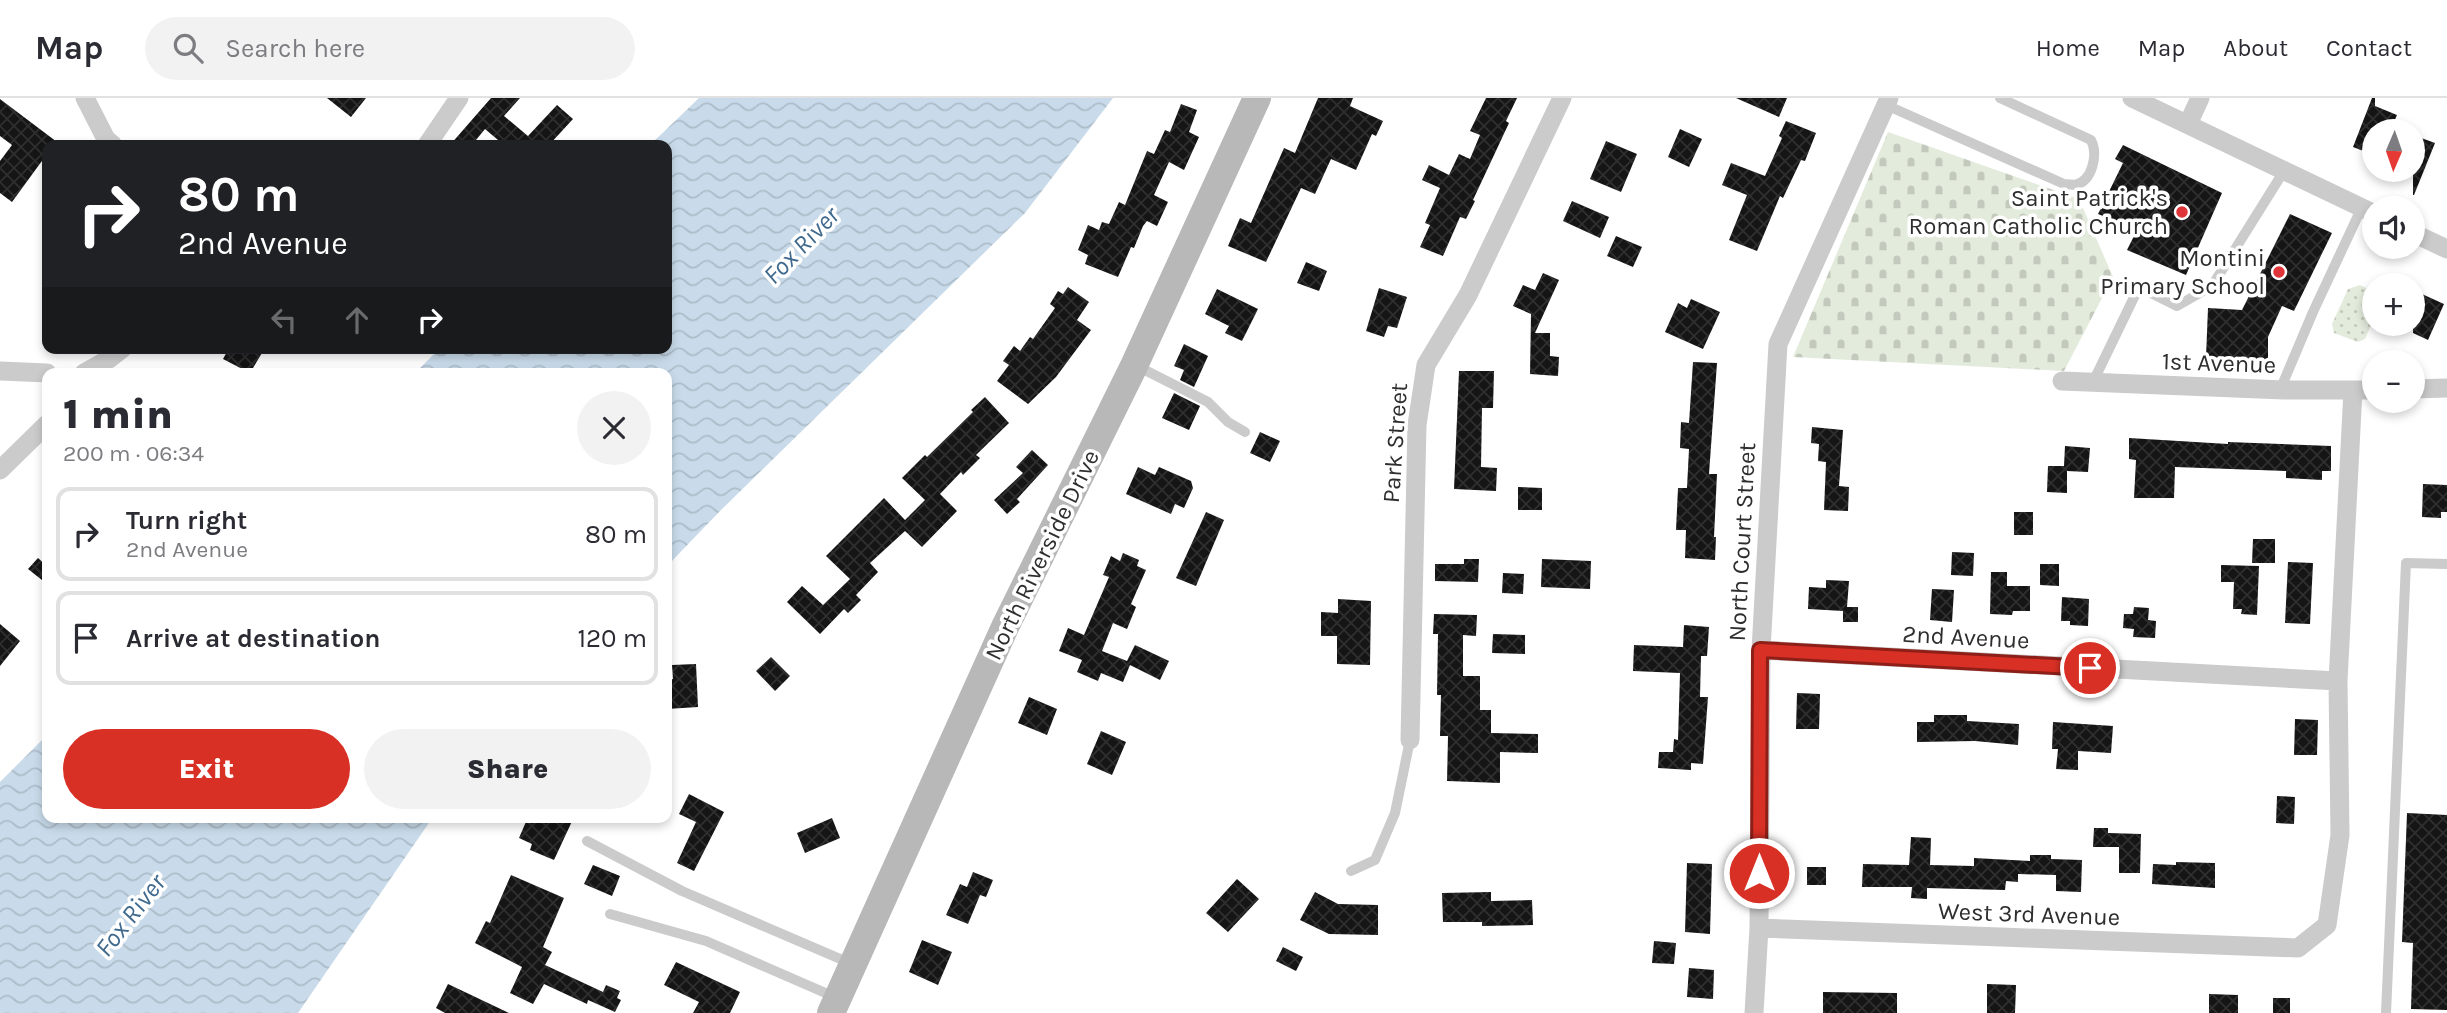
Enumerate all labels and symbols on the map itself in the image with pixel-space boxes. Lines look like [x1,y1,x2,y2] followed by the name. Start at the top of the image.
[2362,119,2426,182] north arrow
[1909,184,2168,240] place label: Saint Patrick's Roman Catholic Church
[757,199,847,291] water label: Fox River
[2174,204,2190,220] marker: Saint Patrick's Roman Catholic Church
[2100,244,2265,300] place label: Montini Primary School
[2271,264,2287,280] marker: Montini Primary School
[2161,347,2277,379] street label: 1st Avenue
[1377,382,1413,504] street label: Park Street
[1723,442,1761,642] street label: North Court Street
[979,445,1105,665] street label: North Riverside Drive
[1902,620,2030,654] street label: 2nd Avenue
[2060,638,2120,698] pin
[1722,836,1796,910] position arrow
[89,867,173,963] water label: Fox River
[1938,897,2120,931] street label: West 3rd Avenue

